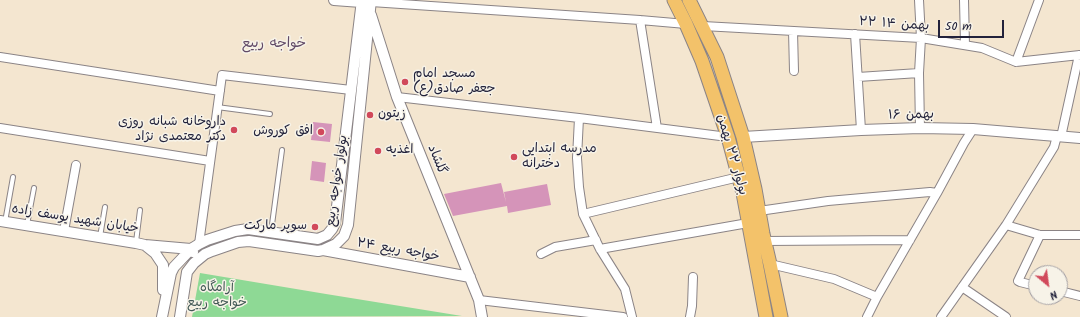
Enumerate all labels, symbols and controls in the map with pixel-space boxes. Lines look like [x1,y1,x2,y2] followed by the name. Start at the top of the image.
[940,12,1006,38] scale bar
[858,15,930,35] street label: ۲۲ بهمن ۱۴
[945,17,972,36] text: 50 m
[242,37,306,53] district label: خواجه ربیع
[413,67,495,98] place label: مسجد امام جعفر صادق(ع)
[400,77,410,87] marker: مسجد امام جعفر صادق(ع)
[378,107,406,123] place label: زیتون
[888,108,934,124] street label: بهمن ۱۶
[365,110,375,120] marker: زیتون
[712,113,750,197] street label: بولوار ۲۲ بهمن
[118,115,226,146] place label: داروخانه شبانه روزی دکتر معتمدی نژاد
[253,124,313,140] place label: افق کوروش
[229,125,239,135] marker: داروخانه شبانه روزی دکتر معتمدی نژاد
[316,127,326,137] marker: افق کوروش
[324,134,352,228] street label: بولوار خواجه ربیع
[522,142,597,173] place label: مدرسه ابتدایی دخترانه
[386,143,414,159] place label: اغذیه
[423,143,449,177] street label: گلشاد
[373,146,383,156] marker: اغذیه
[509,152,519,162] marker: مدرسه ابتدایی دخترانه
[10,202,140,238] street label: خیابان شهید یوسف زاده
[244,219,307,235] place label: سوپر مارکت
[310,222,320,232] marker: سوپر مارکت
[356,236,440,266] street label: خواجه ربیع ۲۴
[1028,265,1068,305] north arrow
[187,281,247,312] park label: آرامگاه خواجه ربیع
[1046,285,1061,304] text: N

